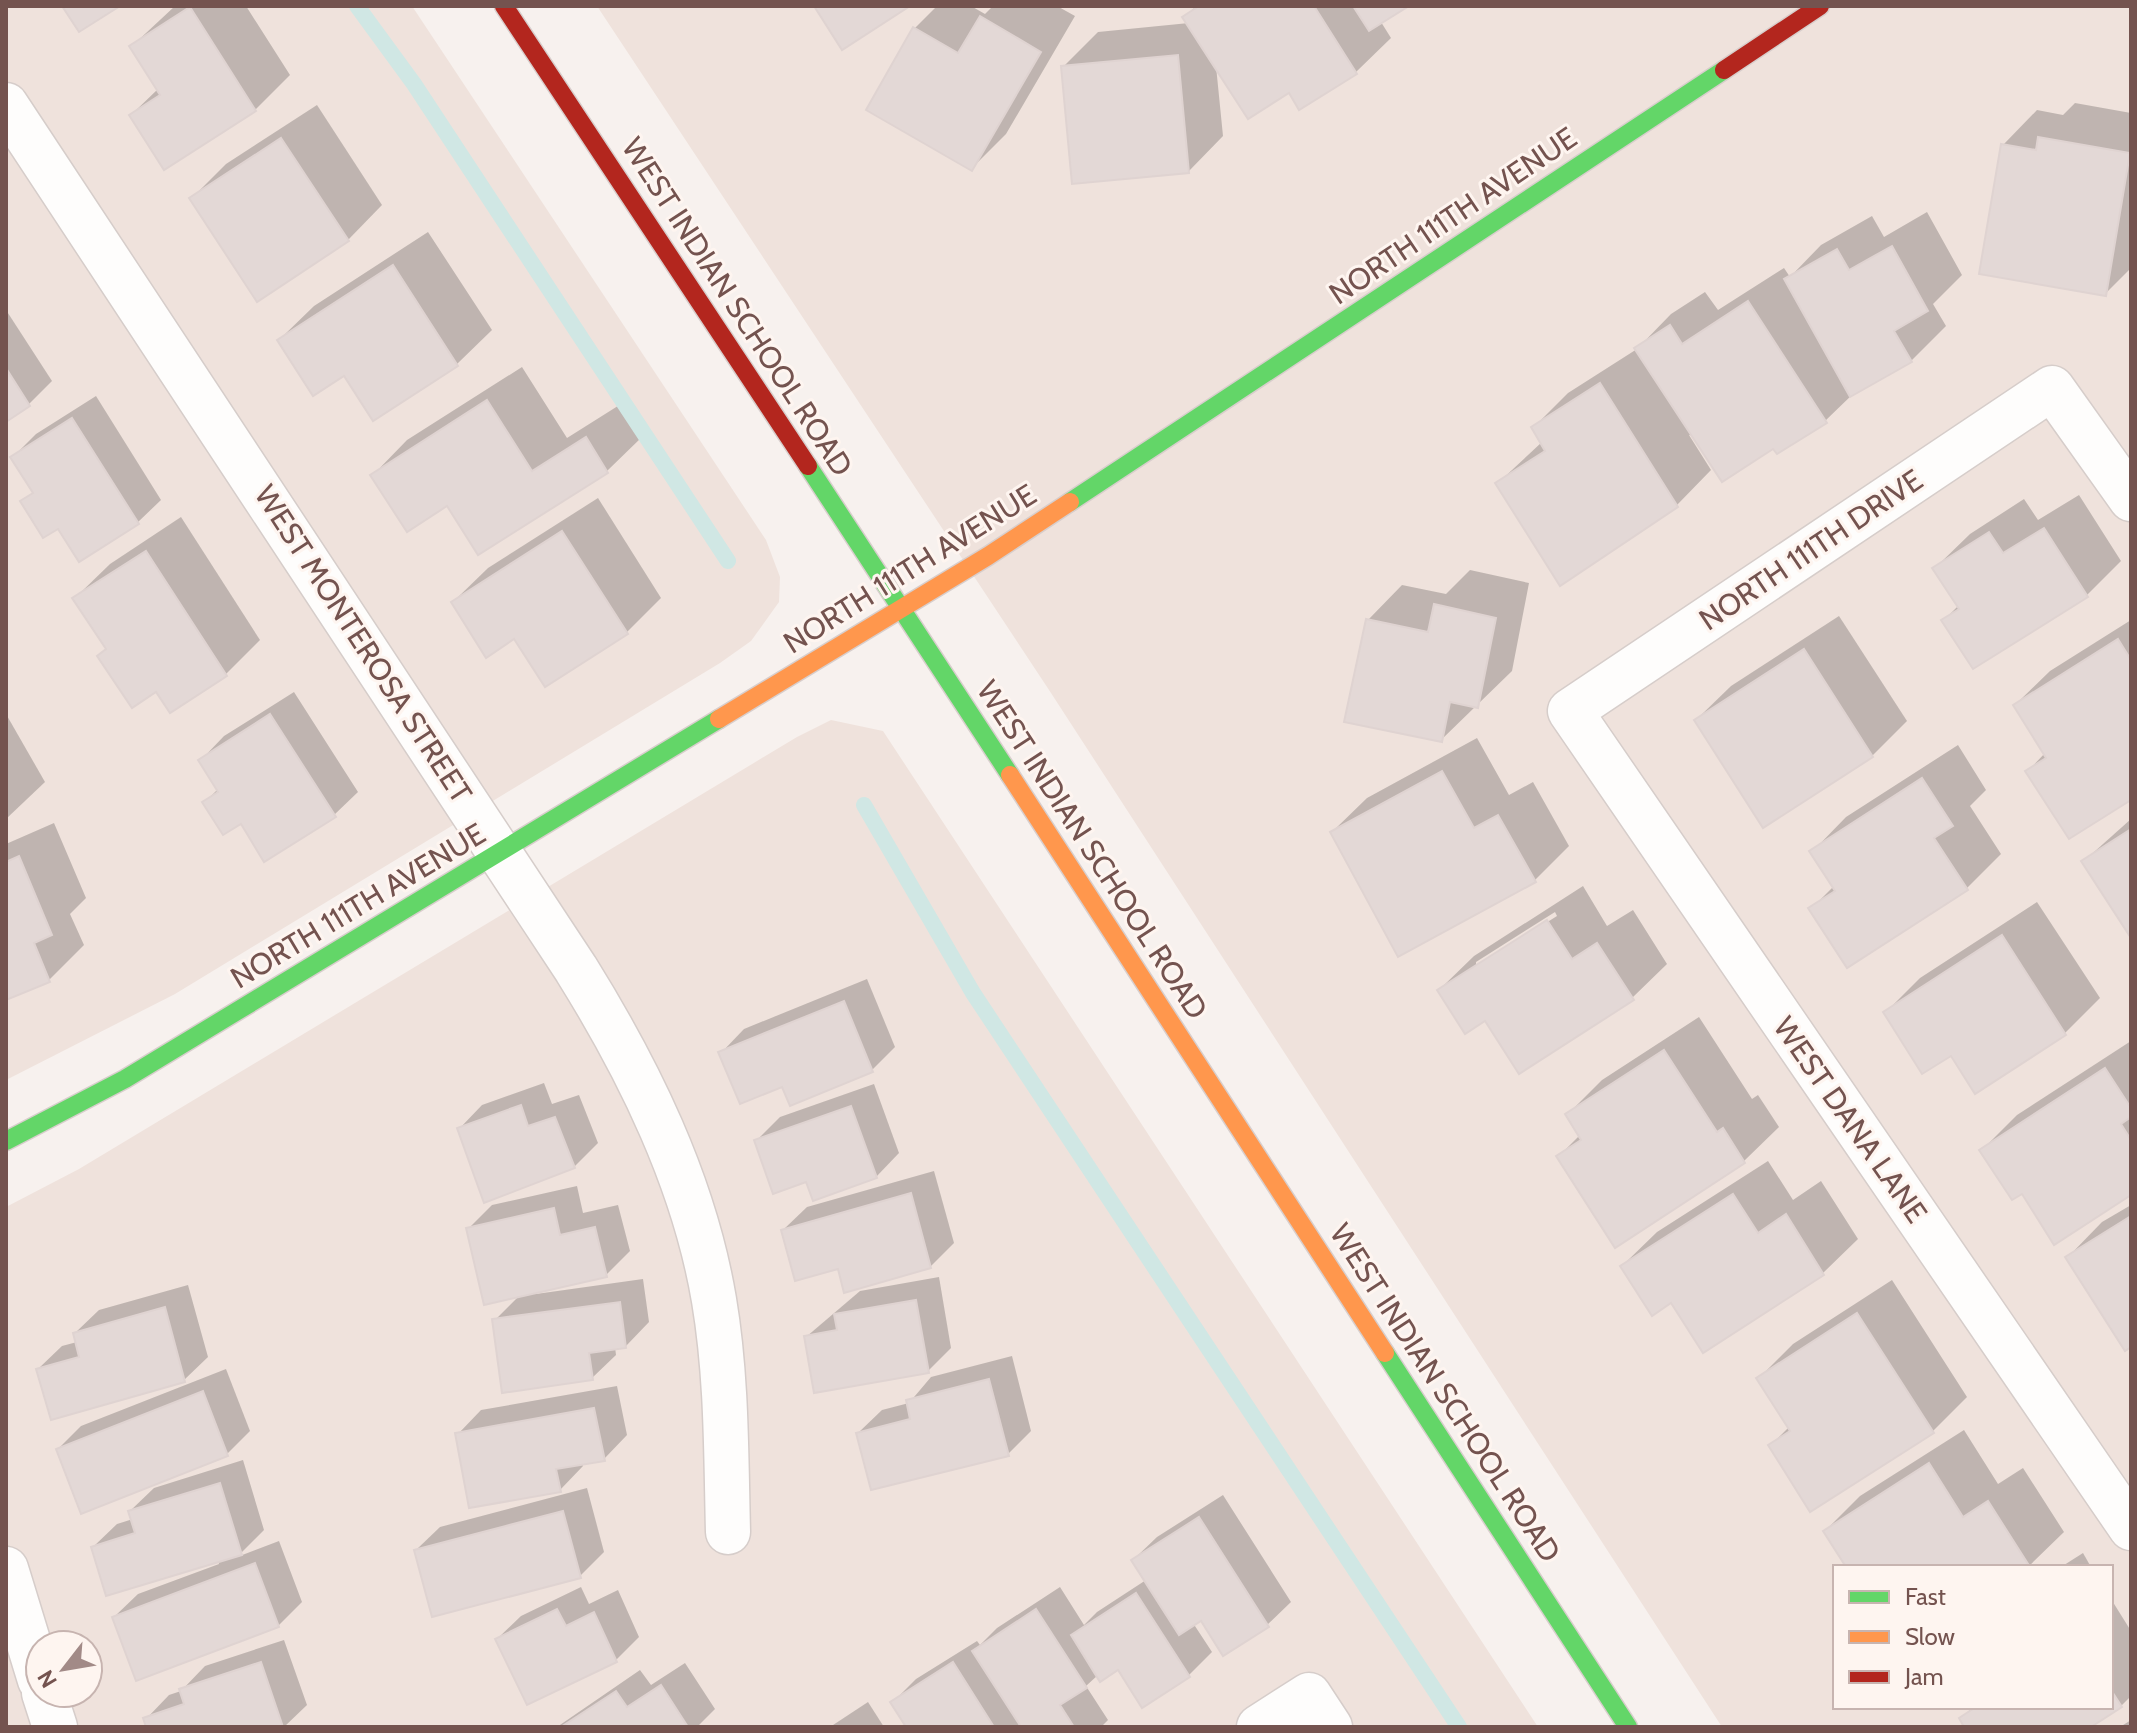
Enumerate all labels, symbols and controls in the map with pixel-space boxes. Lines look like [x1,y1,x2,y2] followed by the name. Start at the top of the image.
[1322,119,1583,312] street label: NORTH 111TH AVENUE
[614,131,861,483] street label: WEST INDIAN SCHOOL ROAD
[1692,461,1929,638] street label: NORTH 111TH DRIVE
[777,476,1043,661] street label: NORTH 111TH AVENUE
[247,478,480,809] street label: WEST MONTEROSA STREET
[969,674,1216,1026] street label: WEST INDIAN SCHOOL ROAD
[224,815,492,996] street label: NORTH 111TH AVENUE
[1766,1010,1935,1230] street label: WEST DANA LANE
[1322,1217,1569,1569] street label: WEST INDIAN SCHOOL ROAD
[1833,1565,2113,1709] legend
[1905,1582,1946,1611] text: Fast
[1905,1622,1955,1651] text: Slow
[24,1629,104,1709] north arrow
[1904,1662,1943,1691] text: Jam
[32,1665,63,1693] text: N

